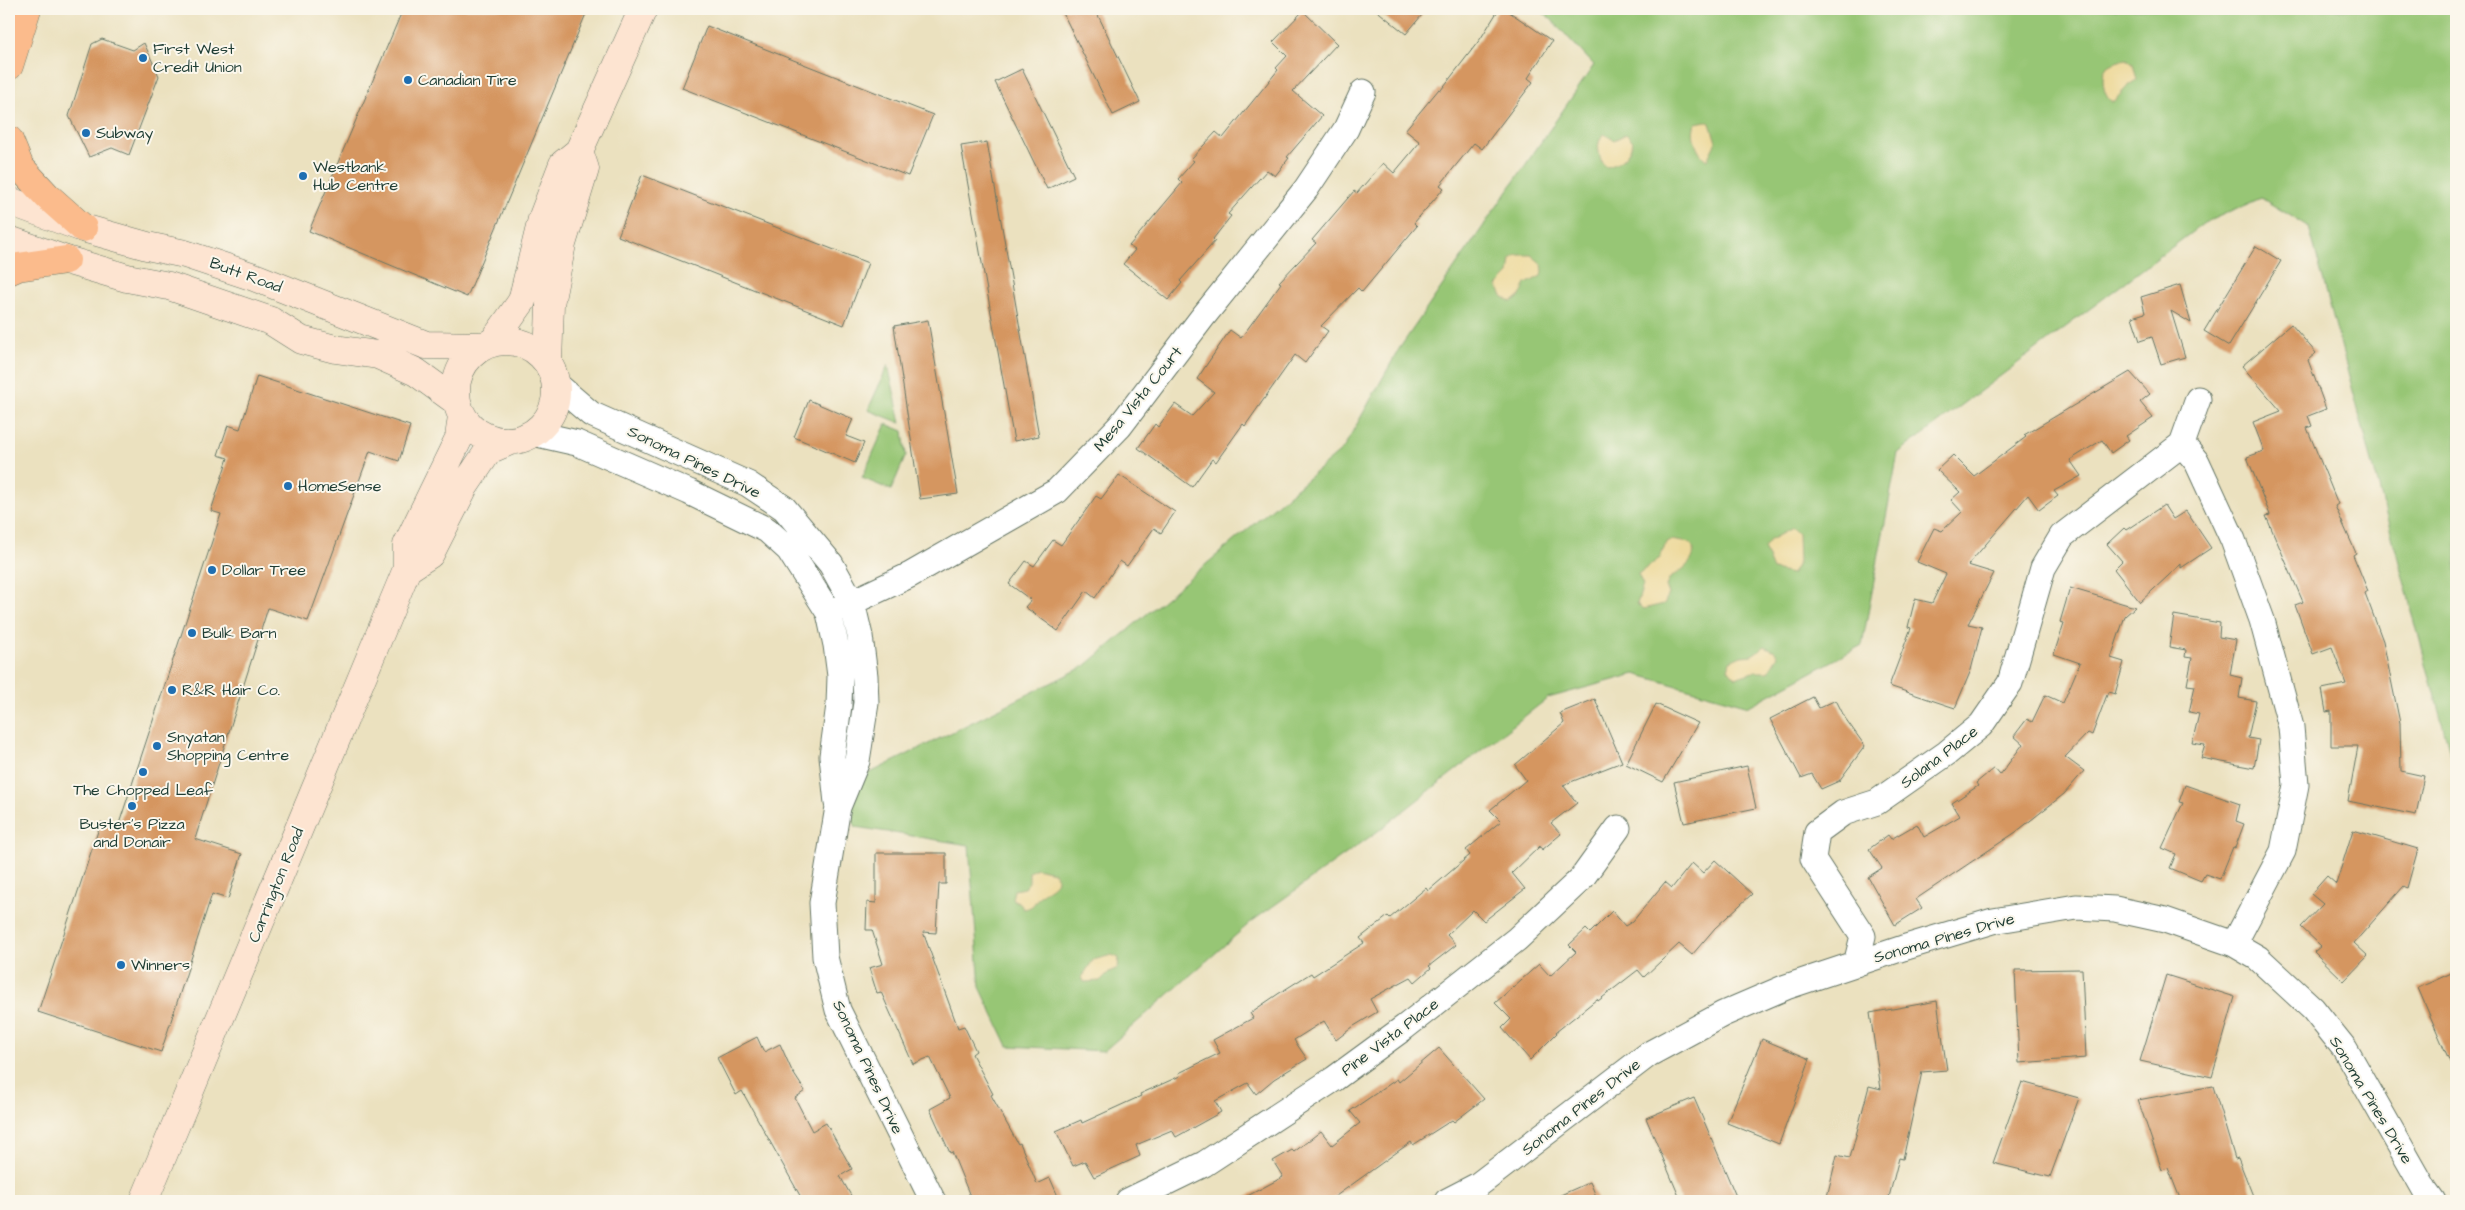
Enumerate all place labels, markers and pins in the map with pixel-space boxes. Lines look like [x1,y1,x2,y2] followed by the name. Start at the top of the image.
[153,38,242,78] place label: First West Credit Union
[137,52,149,64] marker: First West Credit Union
[418,69,517,91] place label: Canadian Tire
[402,74,414,86] marker: Canadian Tire
[96,122,153,145] place label: Subway
[80,127,92,139] marker: Subway
[313,156,398,196] place label: Westbank Hub Centre
[297,170,309,182] marker: Westbank Hub Centre
[298,475,382,497] place label: HomeSense
[282,480,294,492] marker: HomeSense
[222,559,306,581] place label: Dollar Tree
[206,564,218,576] marker: Dollar Tree
[202,622,277,644] place label: Bulk Barn
[186,627,198,639] marker: Bulk Barn
[182,679,280,701] place label: R&R Hair Co.
[166,684,178,696] marker: R&R Hair Co.
[167,726,289,767] place label: Snyatan Shopping Centre
[151,740,163,752] marker: Snyatan Shopping Centre
[137,766,149,778] marker: The Chopped Leaf
[73,779,213,801] place label: The Chopped Leaf
[126,800,138,812] marker: Buster's Pizza and Donair
[79,813,185,853] place label: Buster's Pizza and Donair
[131,954,190,976] place label: Winners
[115,959,127,971] marker: Winners

